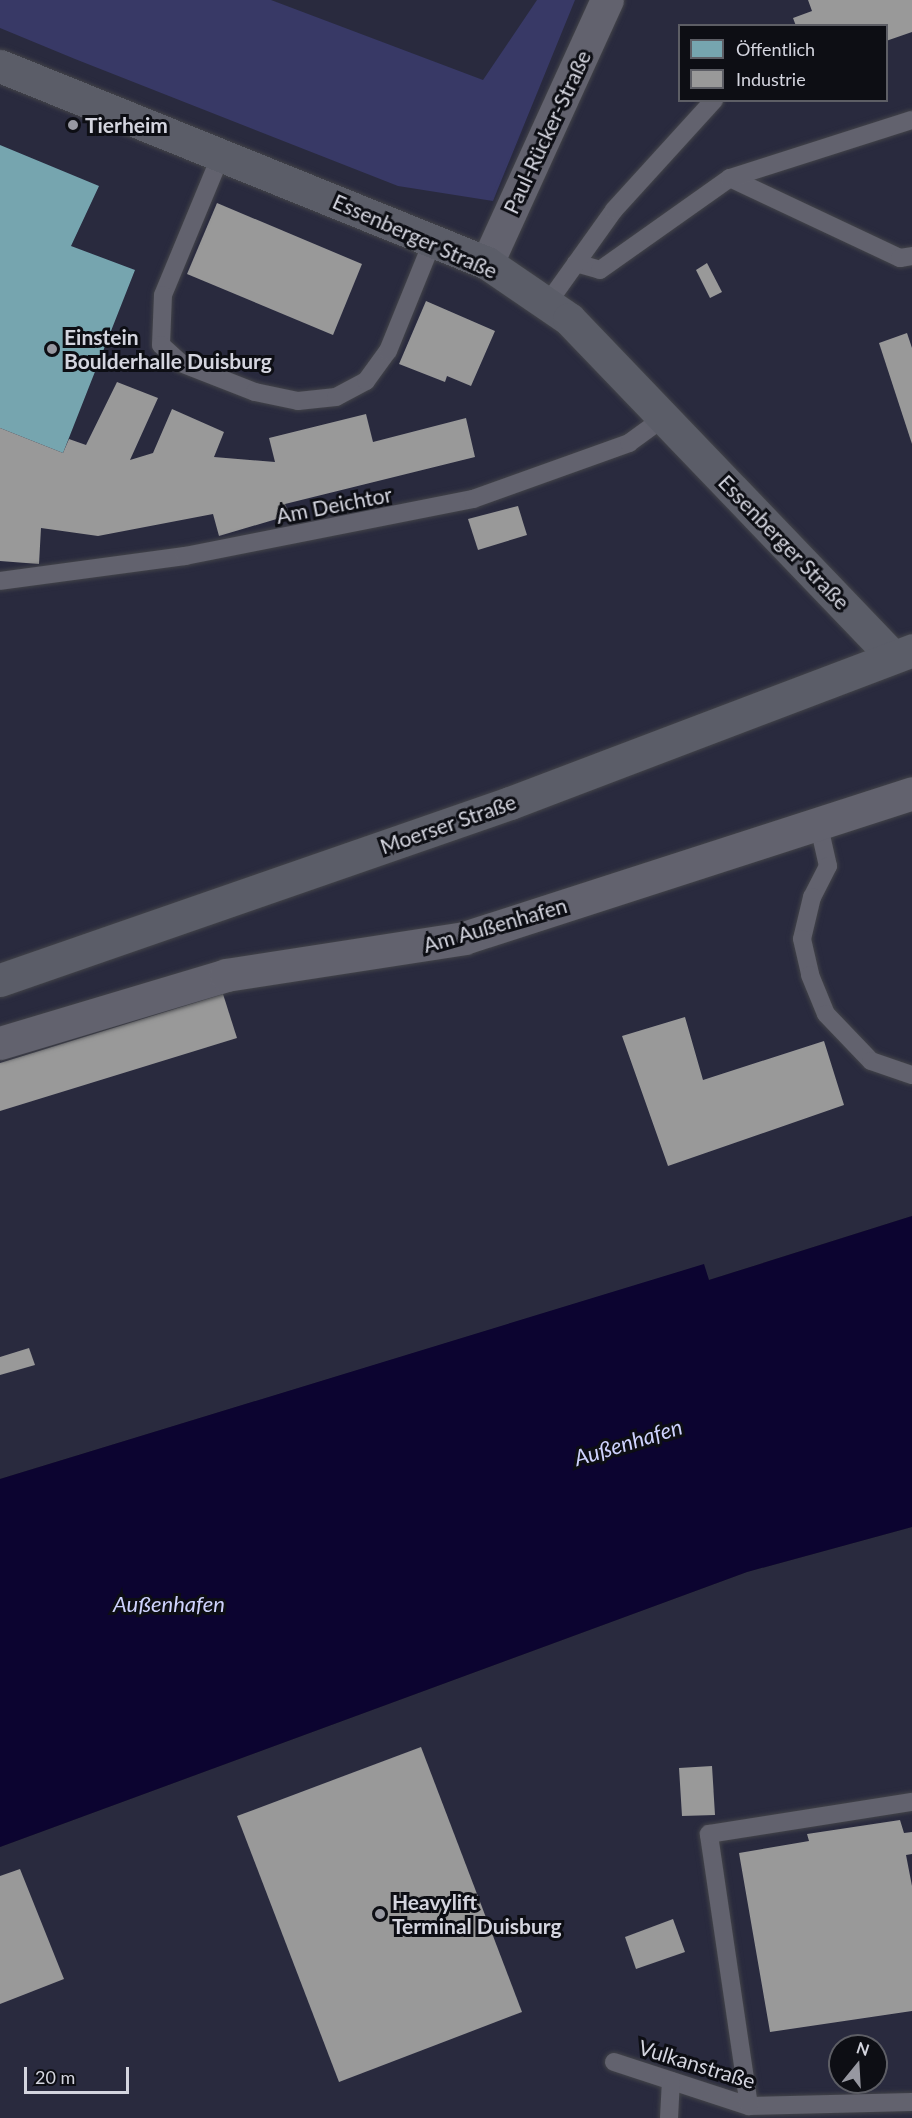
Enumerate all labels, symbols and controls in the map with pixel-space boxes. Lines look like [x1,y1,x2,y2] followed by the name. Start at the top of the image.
[678,24,888,102] legend
[736,38,815,60] text: Öffentlich
[498,46,596,218] street label: Paul-Rücker-Straße
[736,68,806,90] text: Industrie
[85,112,168,138] place label: Tierheim
[66,118,80,132] marker: Tierheim
[329,188,501,284] street label: Essenberger Straße
[64,324,272,374] place label: Einstein Boulderhalle Duisburg
[45,342,59,356] marker: Einstein Boulderhalle Duisburg
[713,469,855,615] street label: Essenberger Straße
[274,481,394,529] street label: Am Deichtor
[376,789,520,859] street label: Moerser Straße
[420,892,570,958] street label: Am Außenhafen
[571,1413,685,1471] water label: Außenhafen
[113,1591,225,1617] water label: Außenhafen
[392,1889,562,1939] place label: Heavylift Terminal Duisburg
[373,1907,387,1921] marker: Heavylift Terminal Duisburg
[636,2034,758,2094] street label: Vulkanstraße
[828,2034,888,2094] north arrow
[854,2037,872,2059] text: N
[27,2055,132,2093] scale bar
[35,2066,75,2088] text: 20 m

